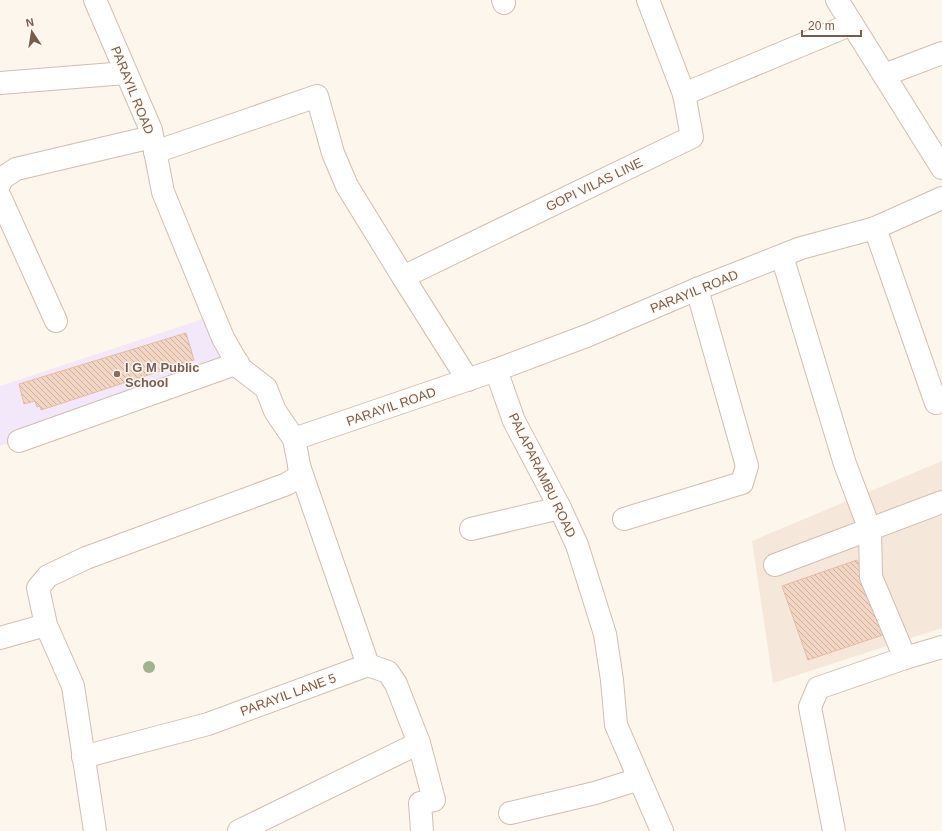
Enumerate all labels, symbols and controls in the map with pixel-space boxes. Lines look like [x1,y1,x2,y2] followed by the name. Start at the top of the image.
[12,12,52,52] north arrow
[802,12,861,38] scale bar
[25,16,35,29] text: N
[808,19,835,33] text: 20 m
[108,44,157,136] street label: PARAYIL ROAD
[544,154,645,214] street label: GOPI VILAS LINE
[648,267,740,316] street label: PARAYIL ROAD
[125,360,199,390] place label: I G M Public School
[112,369,122,379] marker: I G M Public School
[344,384,438,429] street label: PARAYIL ROAD
[506,410,579,540] street label: PALAPARAMBU ROAD
[238,670,338,719] street label: PARAYIL LANE 5

